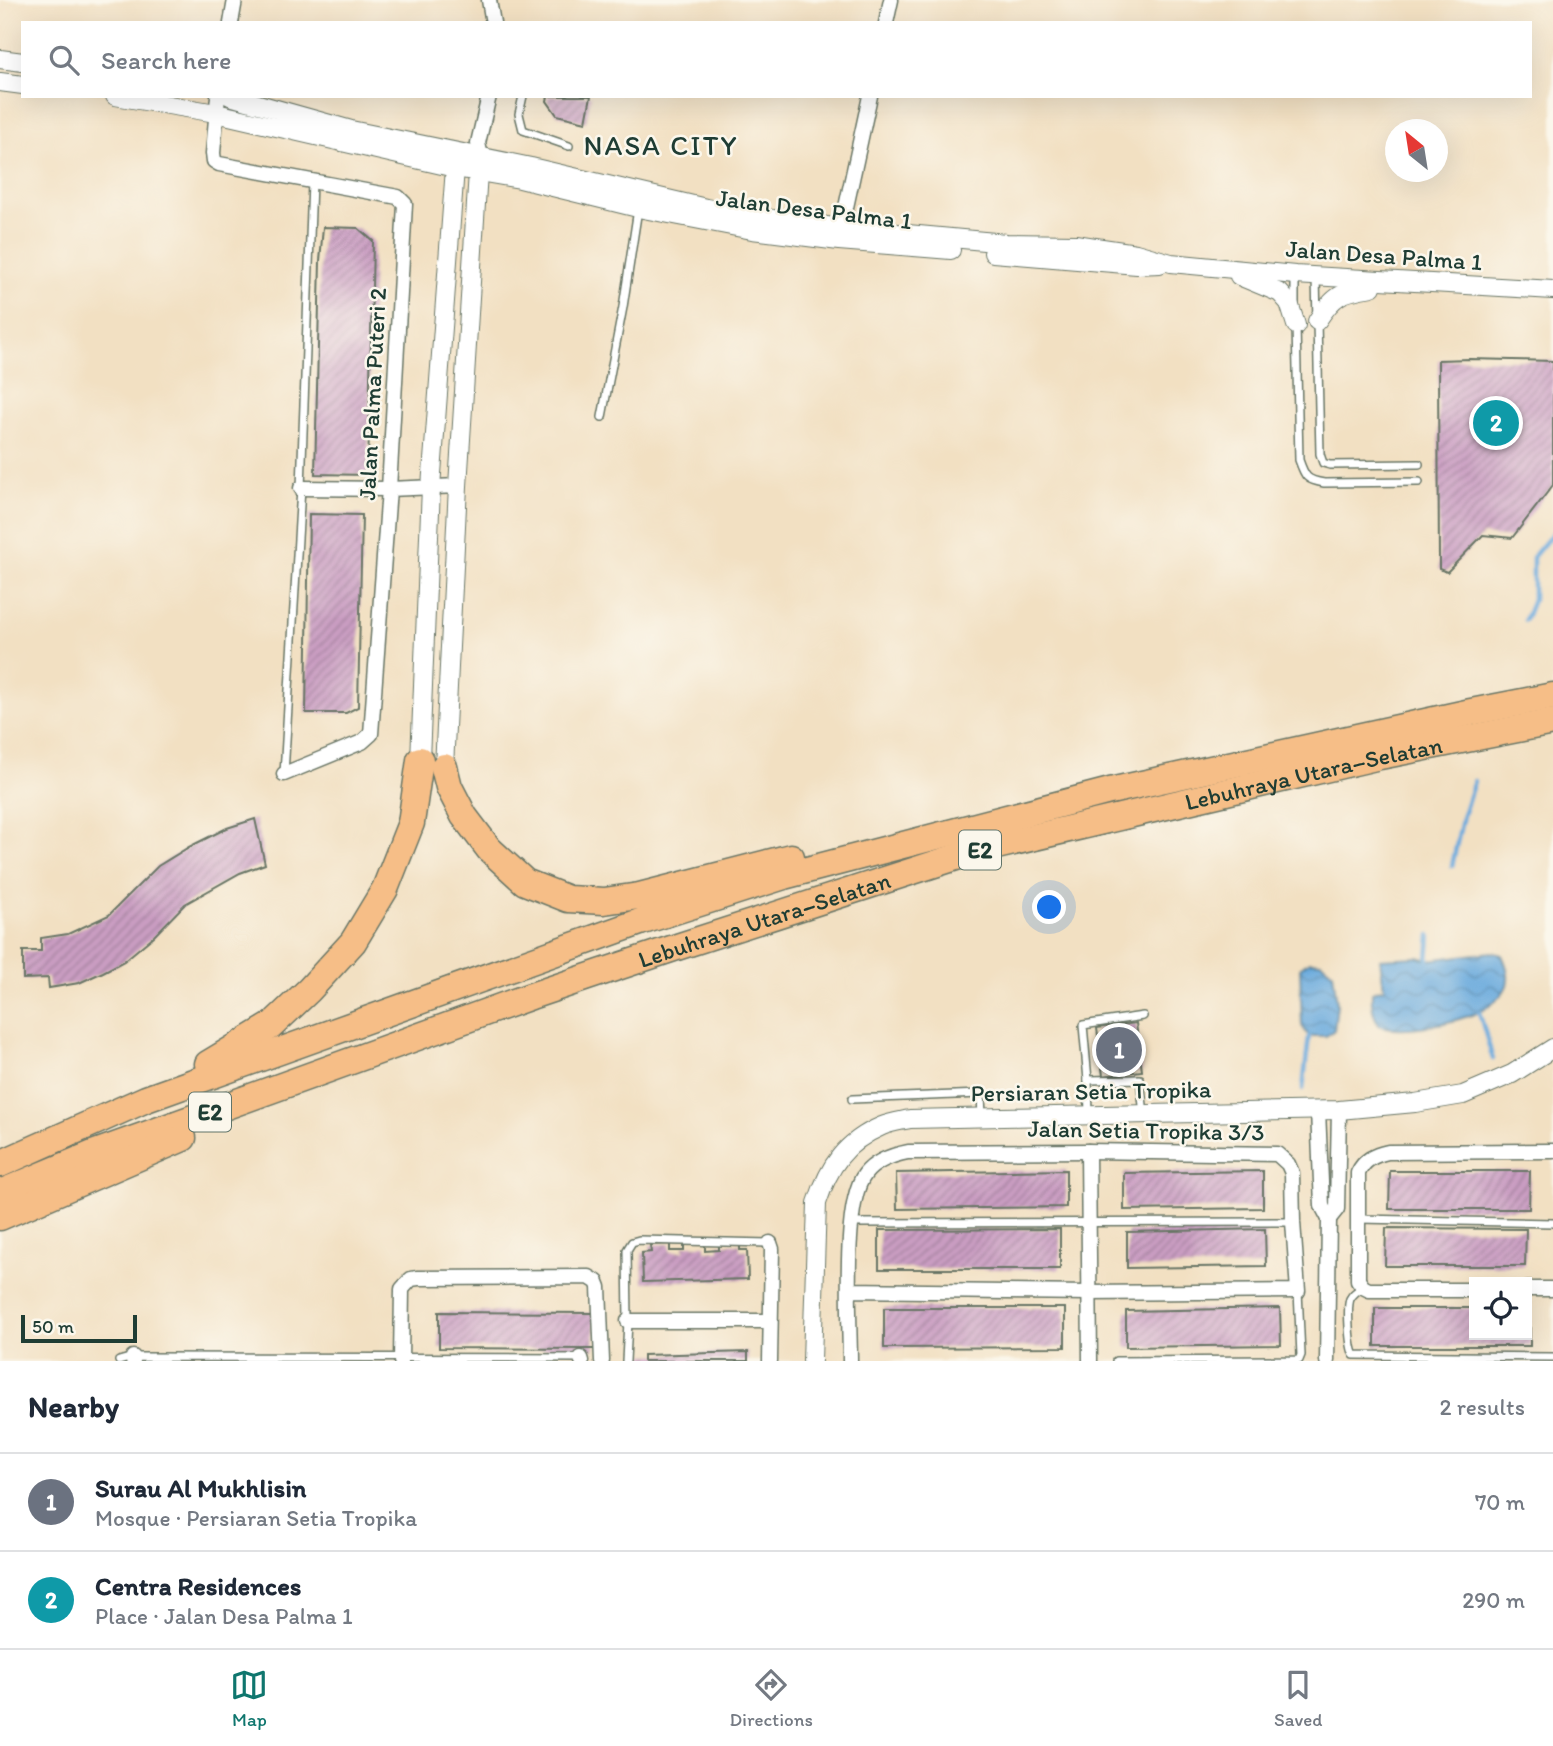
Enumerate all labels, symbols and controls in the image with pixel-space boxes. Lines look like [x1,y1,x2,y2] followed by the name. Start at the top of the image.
[21,21,1532,98] search box
[45,41,83,79] icon: search
[101,44,231,76] text: Search here
[1385,119,1448,182] north arrow
[584,128,738,162] district label: NASA CITY
[715,183,913,235] street label: Jalan Desa Palma 1
[1285,234,1483,276] street label: Jalan Desa Palma 1
[352,287,392,501] street label: Jalan Palma Puteri 2
[1473,397,1519,449] pin: 2
[1182,730,1445,816] street label: Lebuhraya Utara–Selatan
[959,830,1001,870] road number: E2
[634,865,894,974] street label: Lebuhraya Utara–Selatan
[1032,890,1066,924] your location
[1096,1024,1142,1076] pin: 1
[970,1074,1212,1108] street label: Persiaran Setia Tropika
[189,1092,231,1132] road number: E2
[1027,1113,1265,1147] street label: Jalan Setia Tropika 3/3
[1469,1277,1532,1340] map controls
[1469,1277,1532,1340] button: locate
[21,1312,136,1344] scale bar
[32,1315,74,1338] text: 50 m
[28,1388,119,1425] text: Nearby
[1439,1393,1525,1421] text: 2 results
[95,1472,307,1504] text: Surau Al Mukhlisin
[46,1488,56,1516] text: 1
[1475,1488,1525,1516] text: 70 m
[95,1504,417,1532] text: Mosque · Persiaran Setia Tropika
[95,1570,301,1602] text: Centra Residences
[45,1586,57,1614] text: 2
[1462,1586,1525,1614] text: 290 m
[95,1602,353,1630] text: Place · Jalan Desa Palma 1
[230,1666,268,1731] tab: Map
[729,1666,813,1731] tab: Directions
[1274,1666,1322,1731] tab: Saved

